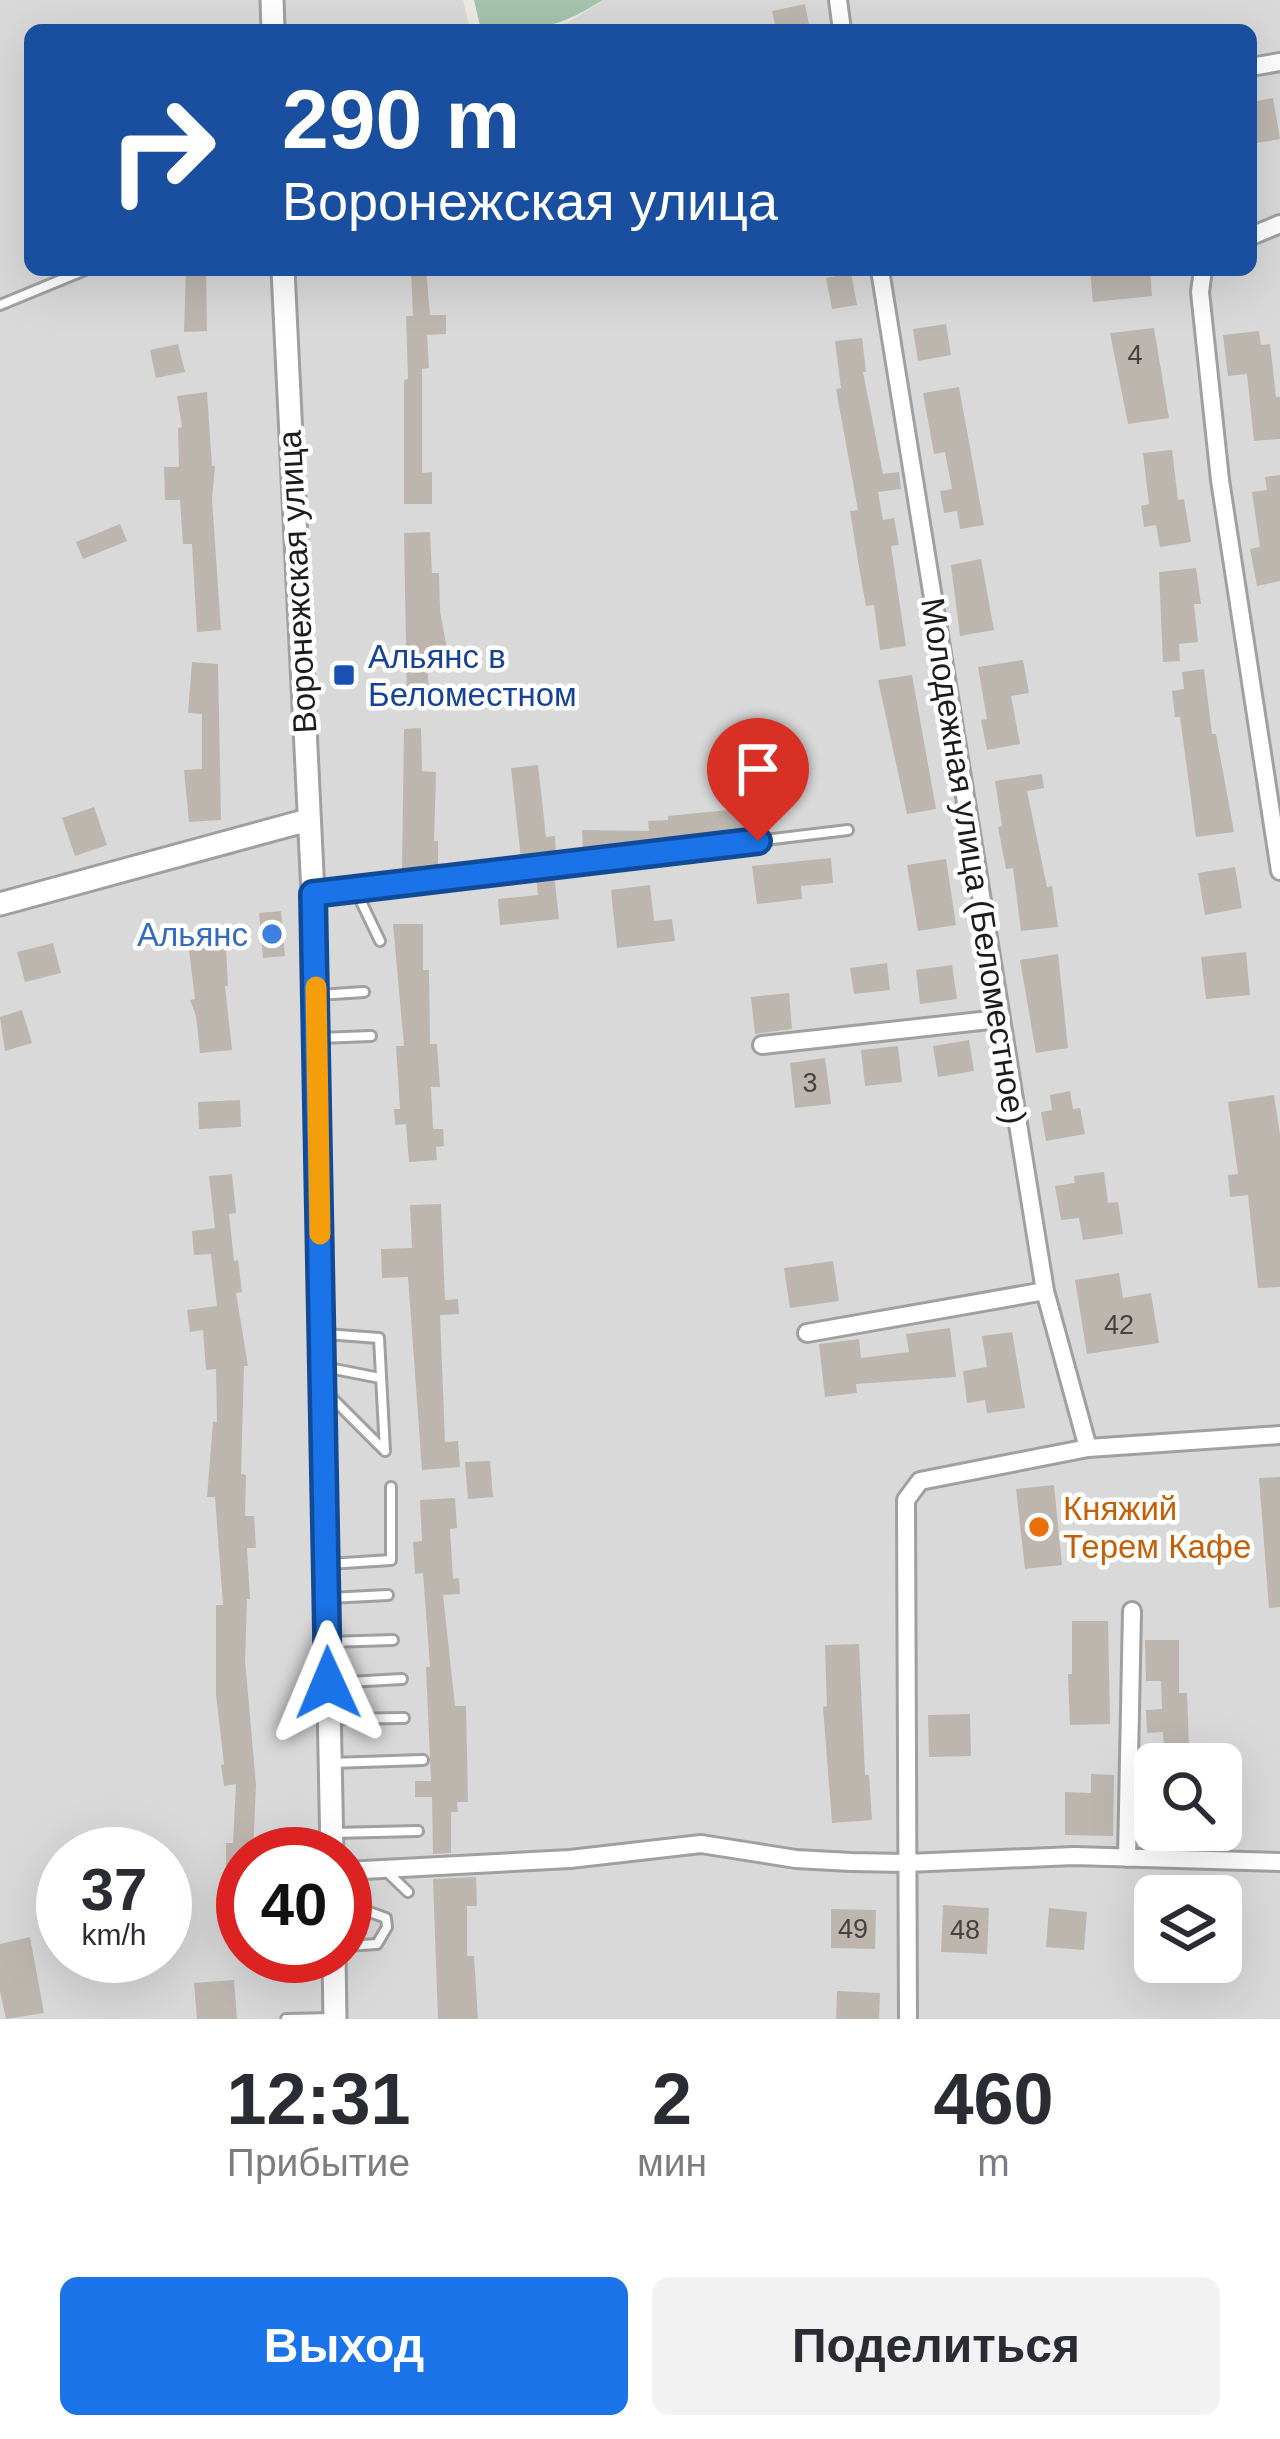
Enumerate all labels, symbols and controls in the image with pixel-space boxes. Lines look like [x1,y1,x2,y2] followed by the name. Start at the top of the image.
[84,72,240,228] icon: right
[282,72,520,166] text: 290 m
[282,171,778,231] text: Воронежская улица
[1127,340,1143,370] house number: 4
[271,429,323,734] street label: Воронежская улица
[914,595,1034,1127] street label: Молодежная улица (Беломестное)
[368,638,577,713] place label: Альянс в Беломестном
[331,662,357,688] marker: Альянс в Беломестном
[707,718,809,841] pin
[725,736,791,802] icon: arrive
[137,916,248,953] place label: Альянс
[259,921,285,947] marker: Альянс
[802,1068,818,1098] house number: 3
[1104,1310,1134,1340] house number: 42
[1063,1490,1251,1565] place label: Княжий Терем Кафе
[1026,1514,1052,1540] marker: Княжий Терем Кафе
[265,1620,391,1746] position arrow
[1134,1743,1242,1983] map controls
[1134,1743,1242,1851] button: search
[216,1827,372,1983] speed limit sign: 40
[81,1856,147,1923] text: 37
[1134,1875,1242,1983] button: layers
[838,1914,868,1944] house number: 49
[950,1915,980,1945] house number: 48
[81,1918,147,1951] text: km/h
[226,2059,411,2139] text: 12:31
[652,2059,692,2139] text: 2
[933,2059,1054,2139] text: 460
[227,2141,410,2184] text: Прибытие
[637,2141,707,2184] text: мин
[977,2141,1010,2184] text: m
[60,2277,628,2415] button: Выход
[652,2277,1220,2415] button: Поделиться

